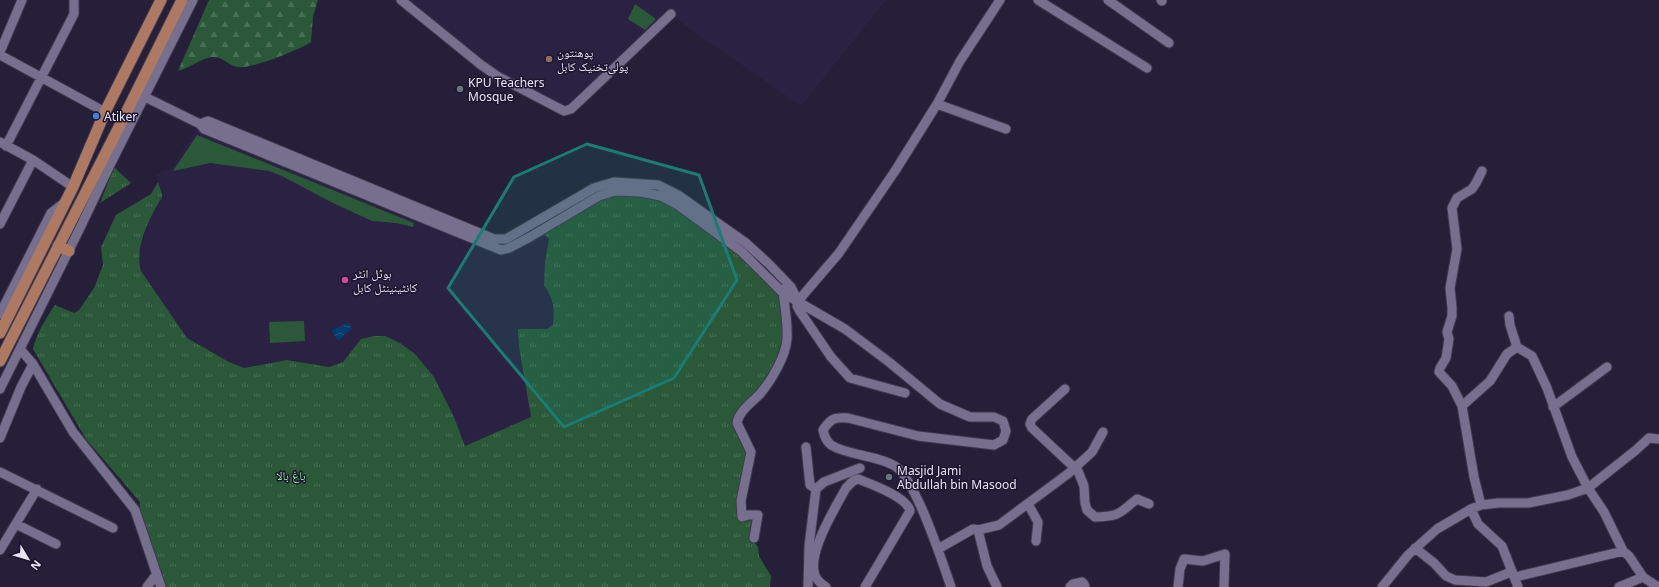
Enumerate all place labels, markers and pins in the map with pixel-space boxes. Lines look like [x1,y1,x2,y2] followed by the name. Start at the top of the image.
[557,44,629,75] place label: پوهنتون پولی‌تخنیک کابل
[544,54,554,64] marker: پوهنتون پولی‌تخنیک کابل
[468,74,545,105] place label: KPU Teachers Mosque
[455,84,465,94] marker: KPU Teachers Mosque
[104,108,137,125] place label: Atiker
[91,111,101,121] marker: Atiker
[352,265,417,296] place label: ہوٹل انٹر کانٹینینٹل کابل
[340,275,350,285] marker: ہوٹل انٹر کانٹینینٹل کابل
[897,462,1017,493] place label: Masjid Jami Abdullah bin Masood
[884,472,894,482] marker: Masjid Jami Abdullah bin Masood

